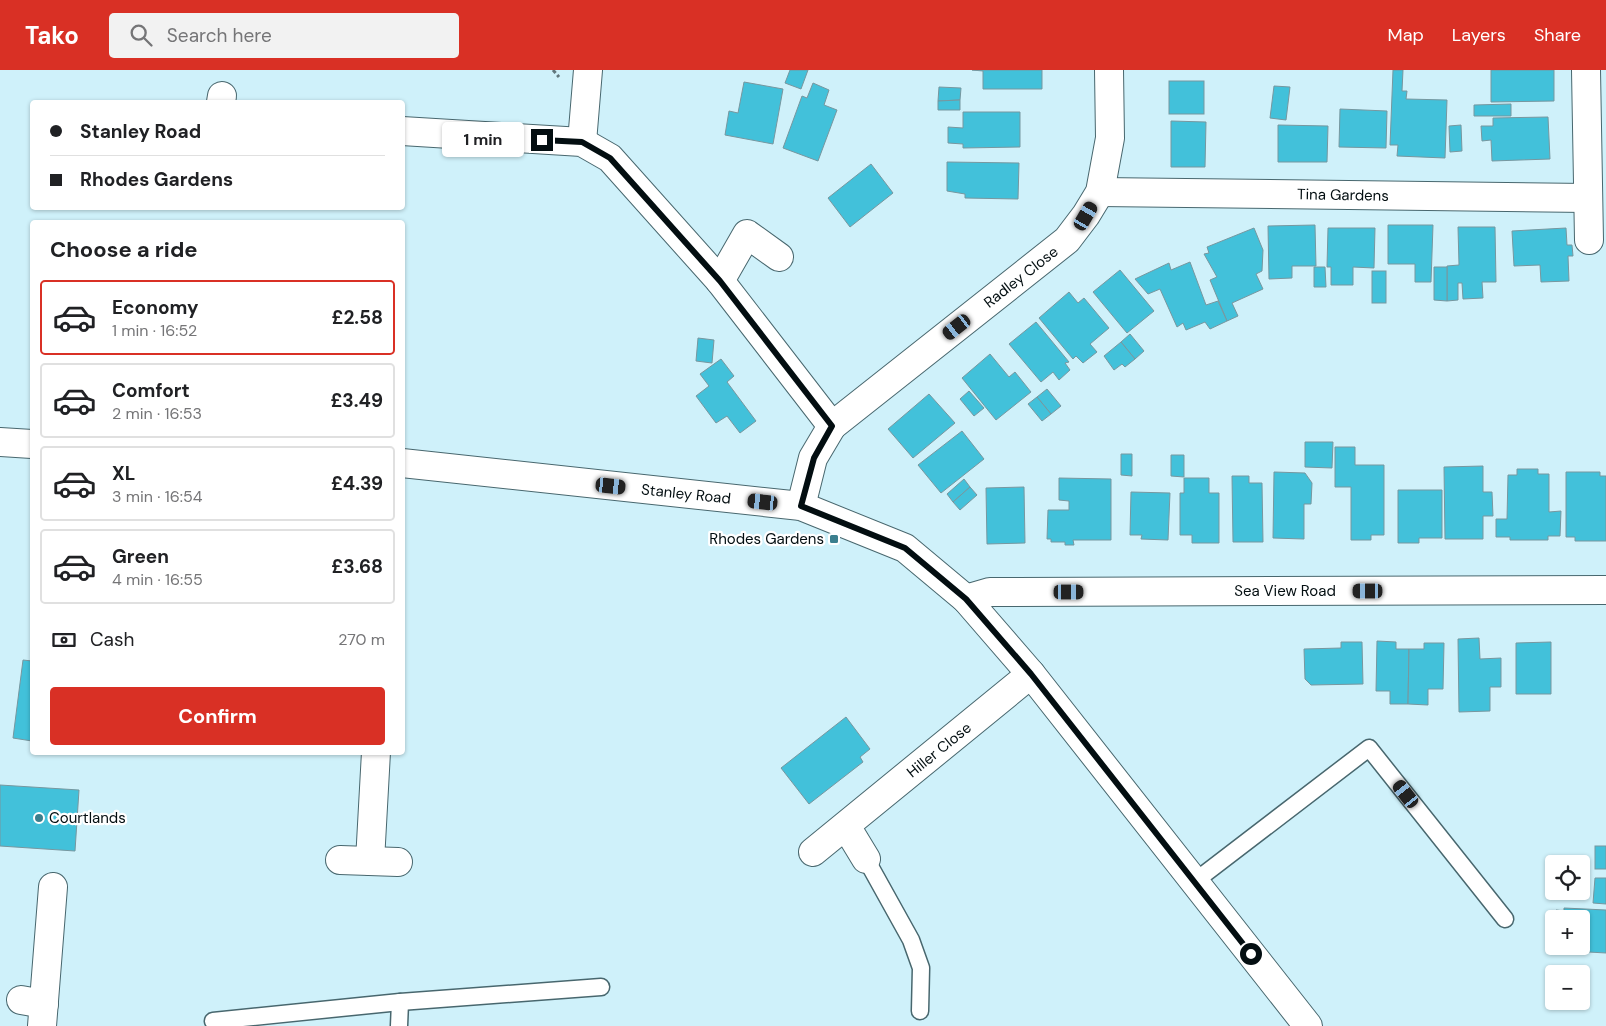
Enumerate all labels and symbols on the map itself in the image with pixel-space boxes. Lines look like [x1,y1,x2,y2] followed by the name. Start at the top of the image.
[442,122,524,158] callout: 1 min
[531,129,553,151] route end
[1297,184,1389,206] street label: Tina Gardens
[1072,199,1099,233] car
[980,242,1062,312] street label: Radley Close
[940,312,973,342] car
[595,477,626,495] car
[640,479,732,509] street label: Stanley Road
[747,493,778,511] car
[709,529,824,549] place label: Rhodes Gardens
[828,533,840,545] marker: Rhodes Gardens
[1234,581,1336,601] street label: Sea View Road
[1353,584,1383,599] car
[1054,585,1084,600] car
[903,718,975,782] street label: Hiller Close
[1390,778,1421,810] car
[49,808,126,828] place label: Courtlands
[33,812,45,824] marker: Courtlands
[1240,943,1262,965] route start

